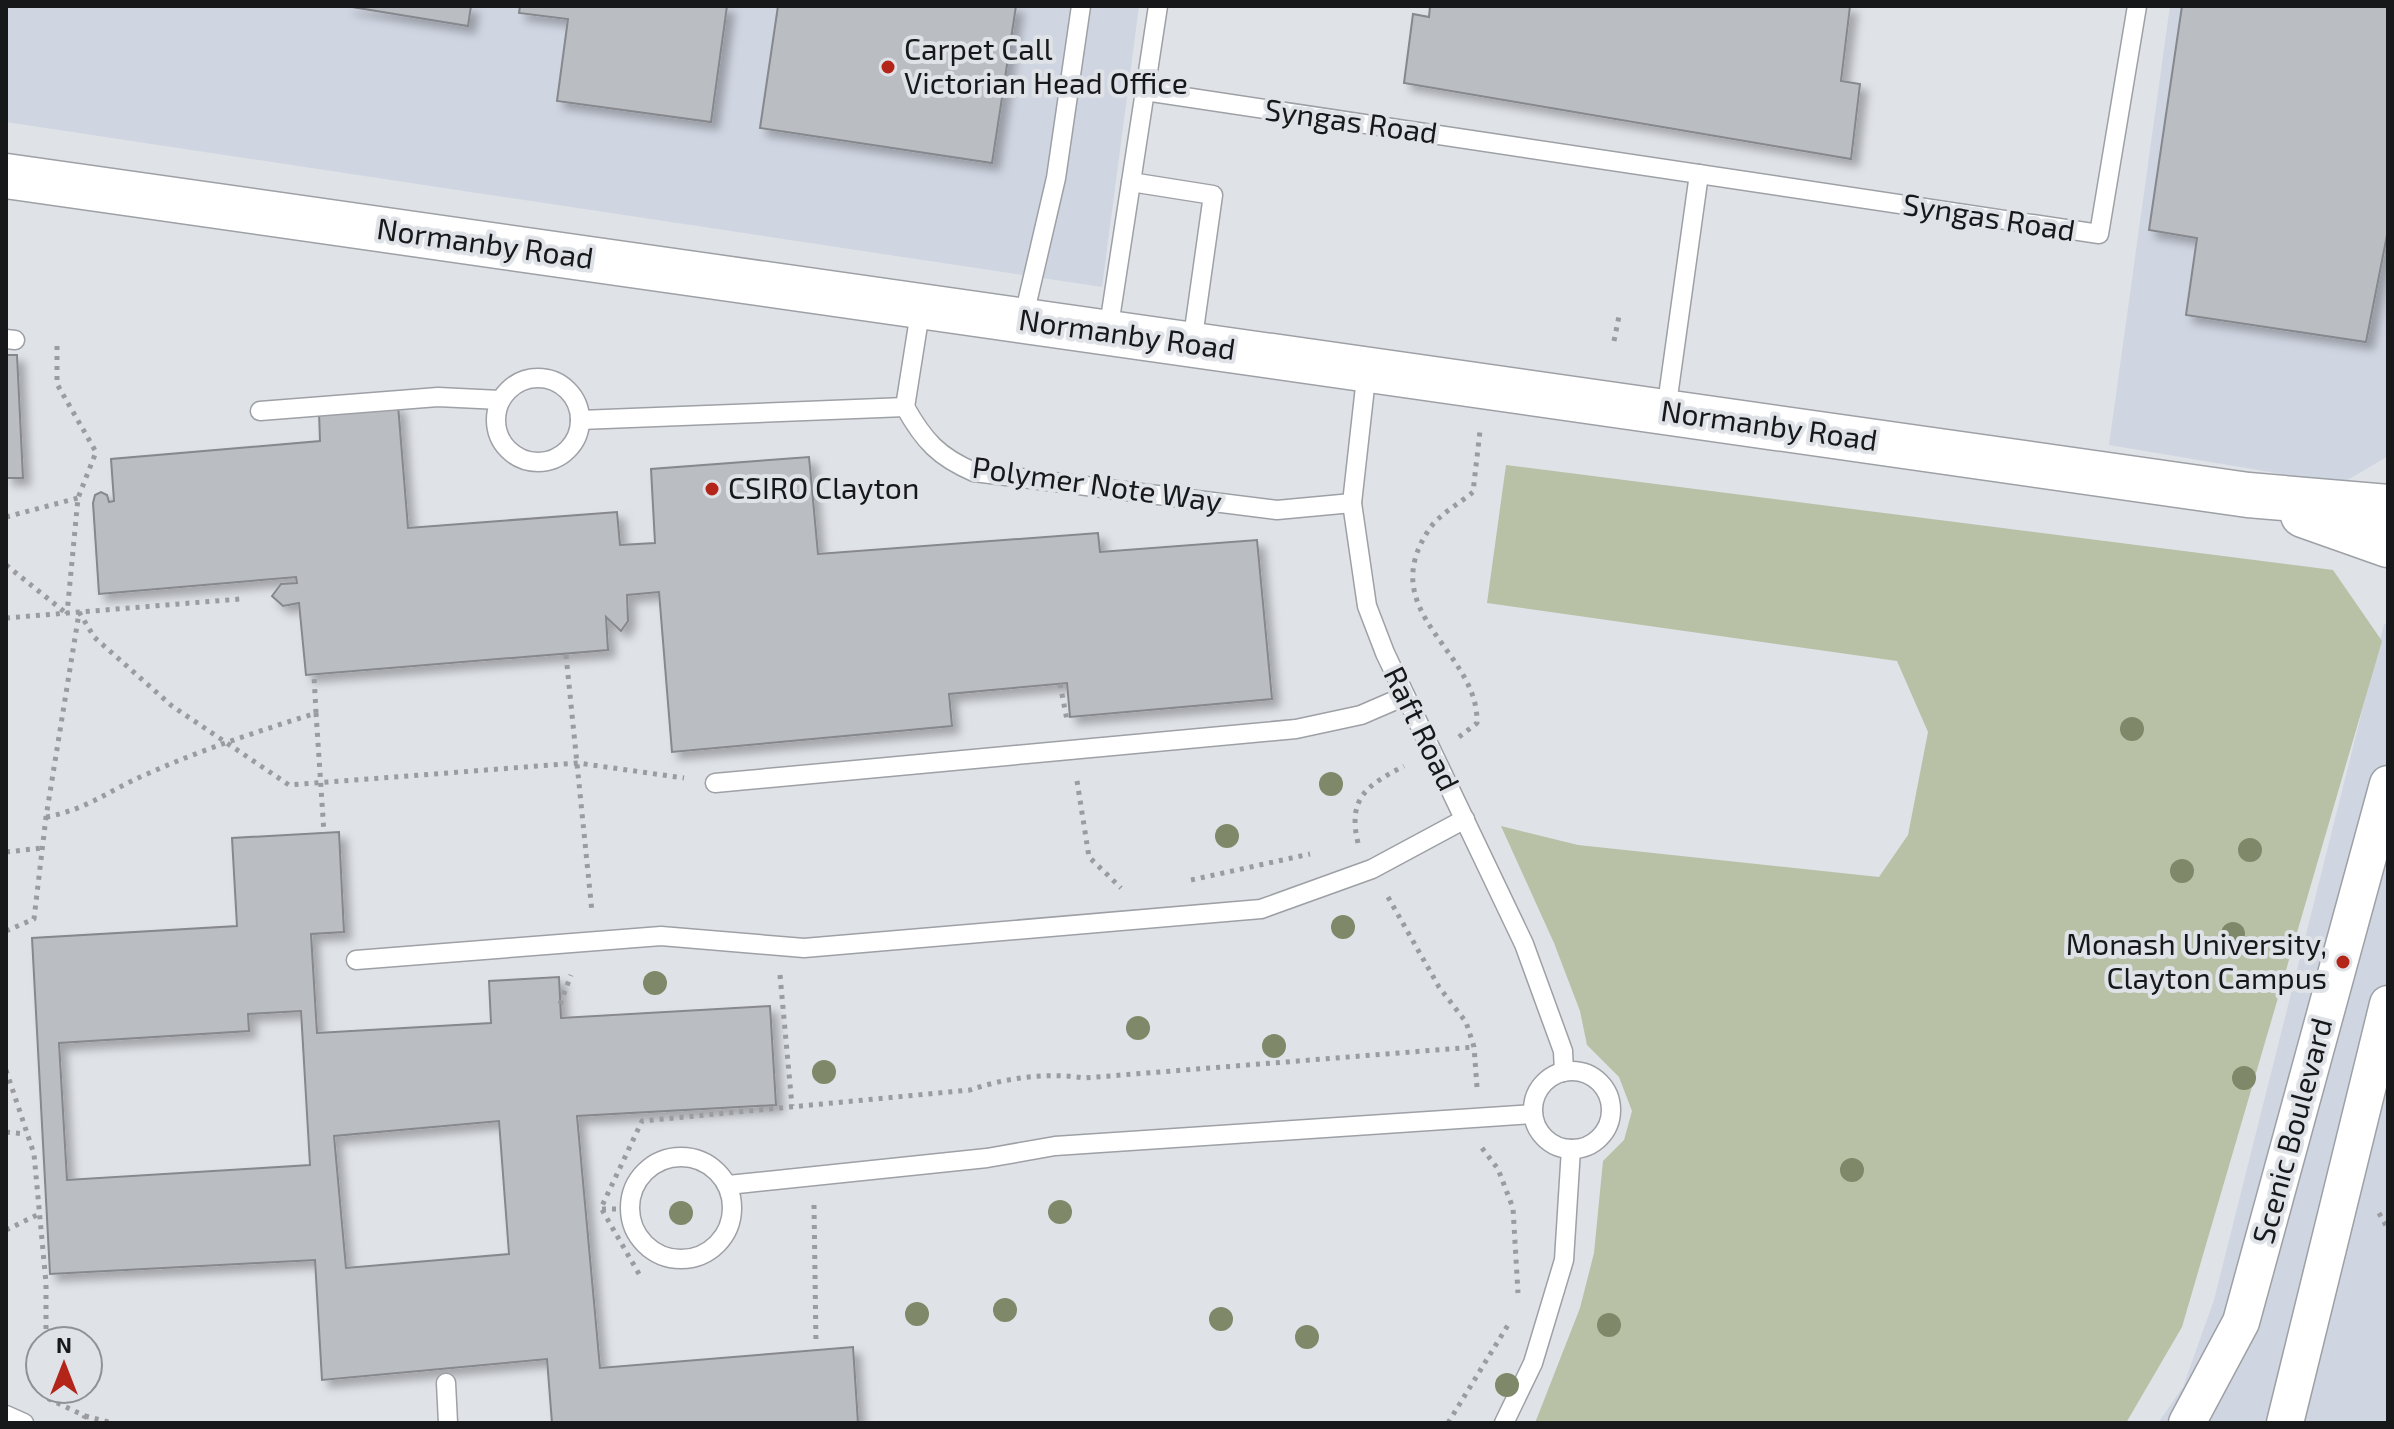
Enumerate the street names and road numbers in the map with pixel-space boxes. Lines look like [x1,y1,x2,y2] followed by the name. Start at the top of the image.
[1263,90,1440,150] street label: Syngas Road
[1901,185,2078,247] street label: Syngas Road
[375,209,596,275] street label: Normanby Road
[1017,300,1238,366] street label: Normanby Road
[1659,391,1880,457] street label: Normanby Road
[970,448,1224,518] street label: Polymer Note Way
[1377,660,1468,796] street label: Raft Road
[2244,1014,2339,1247] street label: Scenic Boulevard

